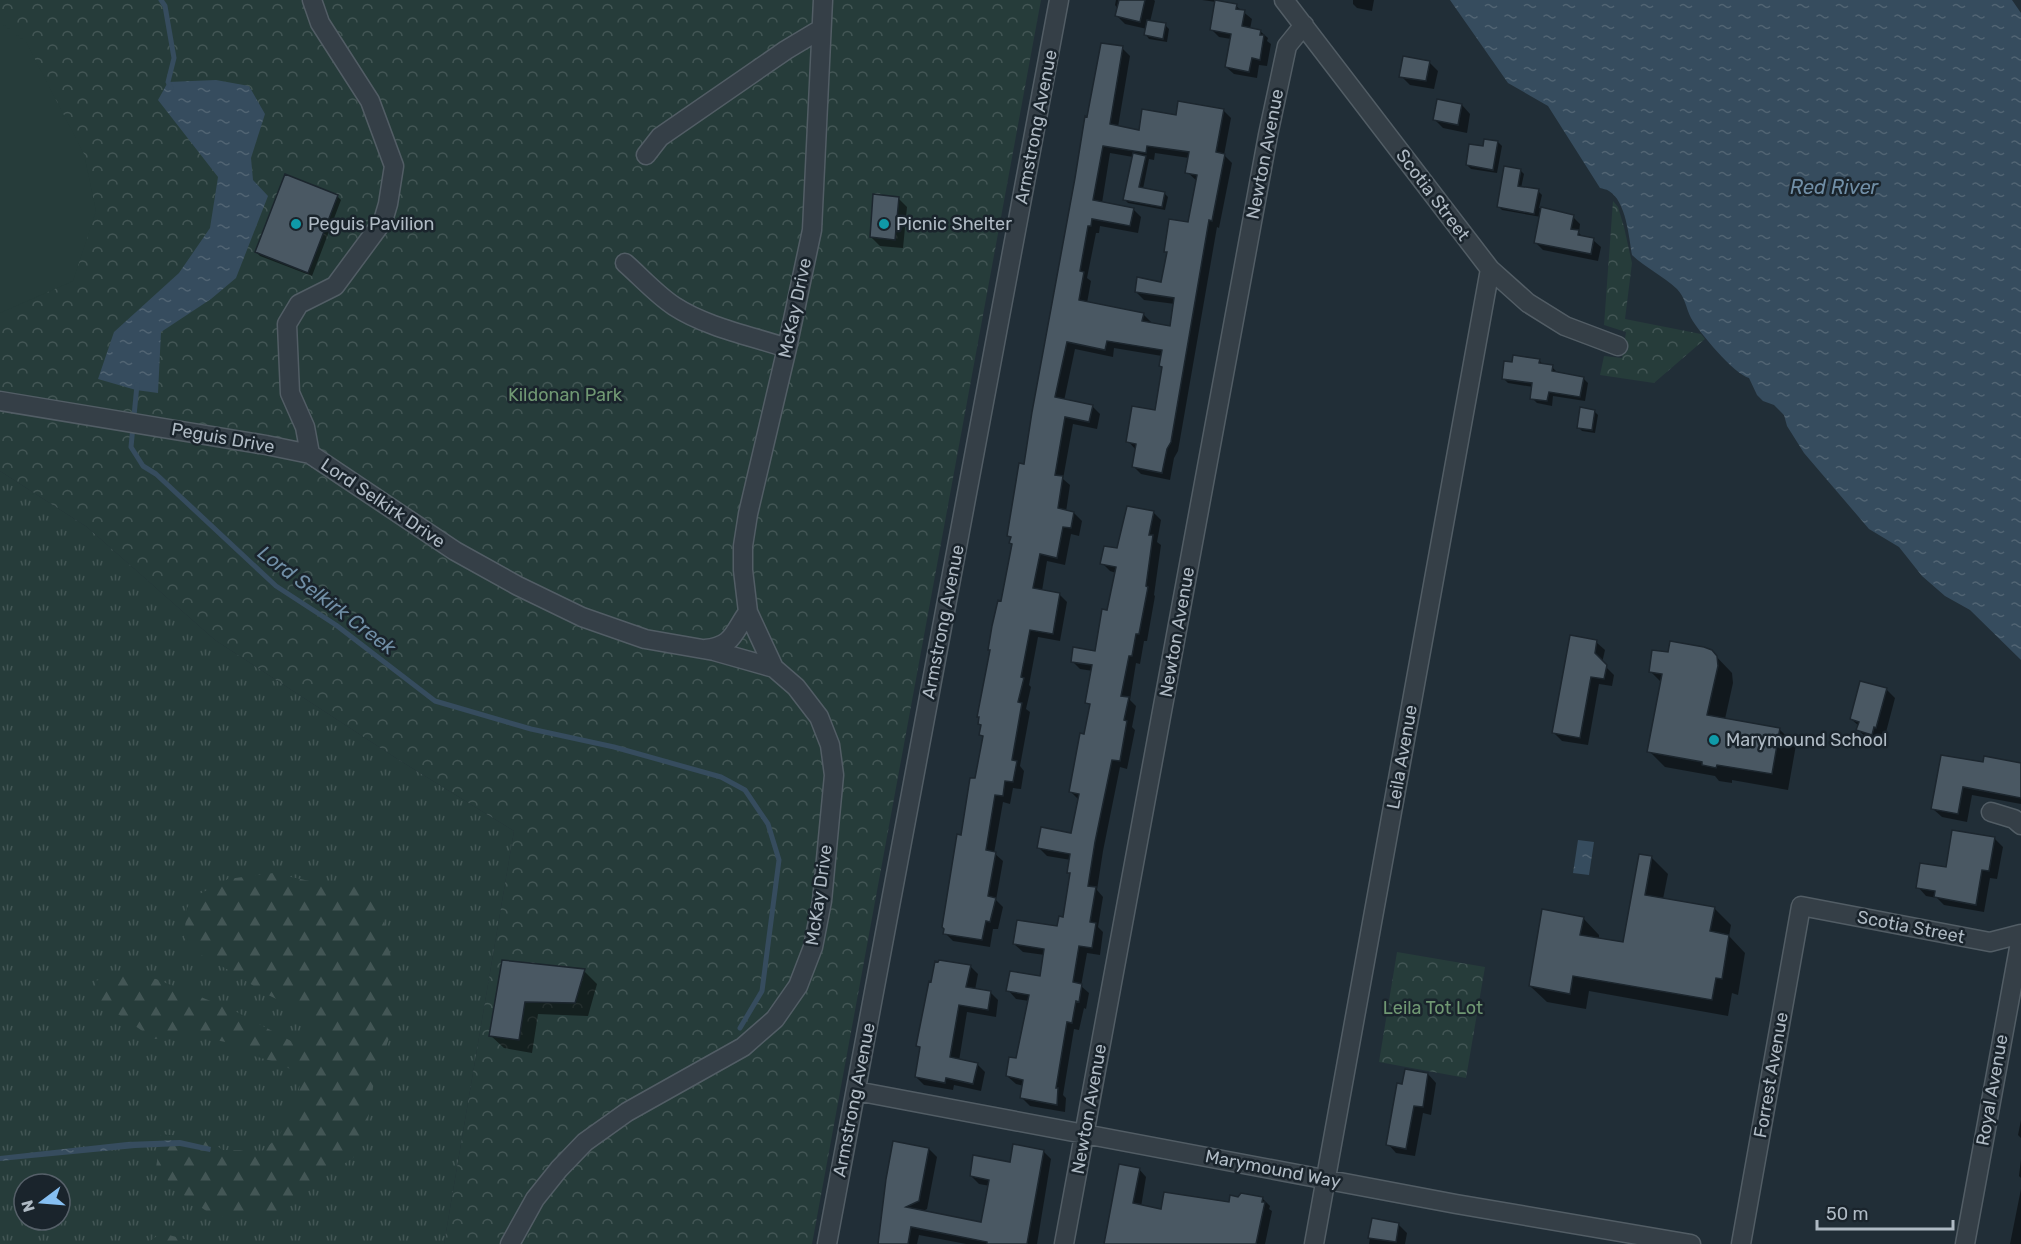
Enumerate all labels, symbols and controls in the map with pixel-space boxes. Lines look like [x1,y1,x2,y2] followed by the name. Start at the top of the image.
[1010,48,1062,206] street label: Armstrong Avenue
[1242,87,1288,221] street label: Newton Avenue
[1391,145,1475,245] street label: Scotia Street
[1790,175,1880,199] water label: Red River
[308,213,434,235] place label: Peguis Pavilion
[896,213,1012,235] place label: Picnic Shelter
[289,217,303,231] marker: Peguis Pavilion
[877,217,891,231] marker: Picnic Shelter
[774,256,816,360] street label: McKay Drive
[508,384,623,406] park label: Kildonan Park
[170,418,276,458] street label: Peguis Drive
[317,453,449,553] street label: Lord Selkirk Drive
[253,540,401,660] water label: Lord Selkirk Creek
[917,543,969,701] street label: Armstrong Avenue
[1155,565,1199,699] street label: Newton Avenue
[1382,703,1422,811] street label: Leila Avenue
[1726,729,1887,751] place label: Marymound School
[1707,733,1721,747] marker: Marymound School
[801,843,837,947] street label: McKay Drive
[1855,906,1967,948] street label: Scotia Street
[1383,997,1483,1019] park label: Leila Tot Lot
[1749,1010,1793,1140] street label: Forrest Avenue
[828,1021,880,1179] street label: Armstrong Avenue
[1971,1033,2013,1147] street label: Royal Avenue
[1067,1042,1111,1176] street label: Newton Avenue
[1203,1145,1343,1193] street label: Marymound Way
[12,1172,72,1232] north arrow
[1817,1193,1954,1231] scale bar
[17,1198,39,1214] text: N
[1826,1203,1869,1225] text: 50 m

